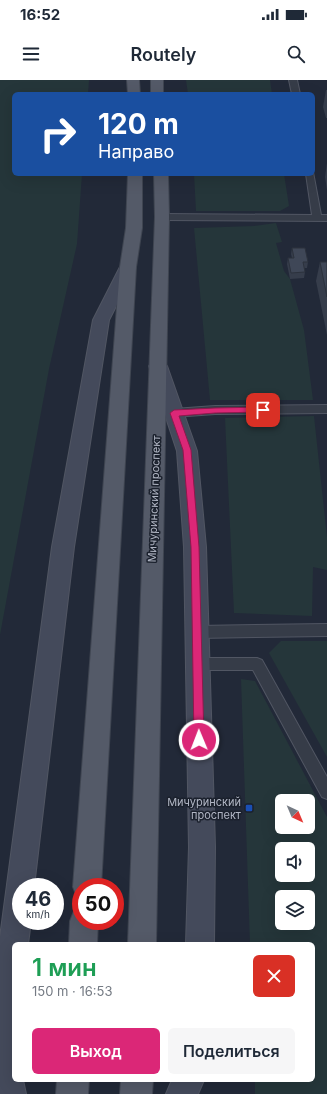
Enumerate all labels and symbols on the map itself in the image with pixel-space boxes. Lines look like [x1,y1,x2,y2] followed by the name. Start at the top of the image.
[246,393,280,427] pin
[145,434,163,563] street label: Мичуринский проспект
[178,719,220,761] position arrow
[275,794,315,834] north arrow
[167,795,242,822] place label: Мичуринский проспект
[244,803,254,813] marker: Мичуринский проспект
[72,878,124,930] speed limit sign: 50

